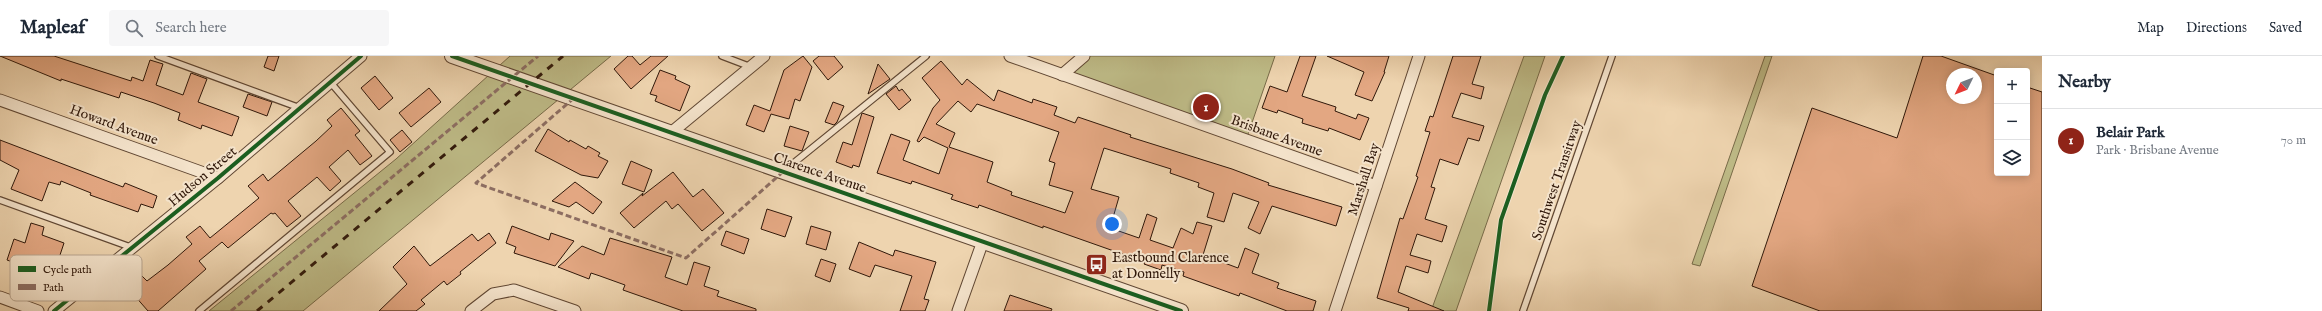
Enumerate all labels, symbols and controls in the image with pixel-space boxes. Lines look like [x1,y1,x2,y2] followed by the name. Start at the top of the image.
[109,10,389,46] search box
[20,16,85,40] text: Mapleaf
[123,17,145,39] icon: search
[155,18,227,37] text: Search here
[2137,19,2164,37] text: Map
[2186,19,2247,37] text: Directions
[2269,19,2302,37] text: Saved
[1946,68,1982,104] north arrow
[1994,68,2030,176] map controls
[1994,68,2030,104] button: +
[2058,72,2111,93] text: Nearby
[1193,92,1219,122] pin: 1
[67,101,161,149] street label: Howard Avenue
[1994,104,2030,140] button: −
[1228,111,1326,161] street label: Brisbane Avenue
[1528,118,1586,243] street label: Southwest Transitway
[2096,123,2165,142] text: Belair Park
[2069,132,2073,149] text: 1
[2281,132,2306,149] text: 70 m
[1344,140,1384,218] street label: Marshall Bay
[1994,140,2030,176] button: layers
[2096,142,2219,159] text: Park · Brisbane Avenue
[165,143,241,211] street label: Hudson Street
[771,149,869,197] street label: Clarence Avenue
[1102,214,1122,234] your location
[1112,249,1230,283] place label: Eastbound Clarence at Donnelly
[1083,252,1109,278] bus stop icon: Eastbound Clarence at Donnelly
[10,255,142,301] legend
[43,263,92,277] text: Cycle path
[43,281,64,295] text: Path

